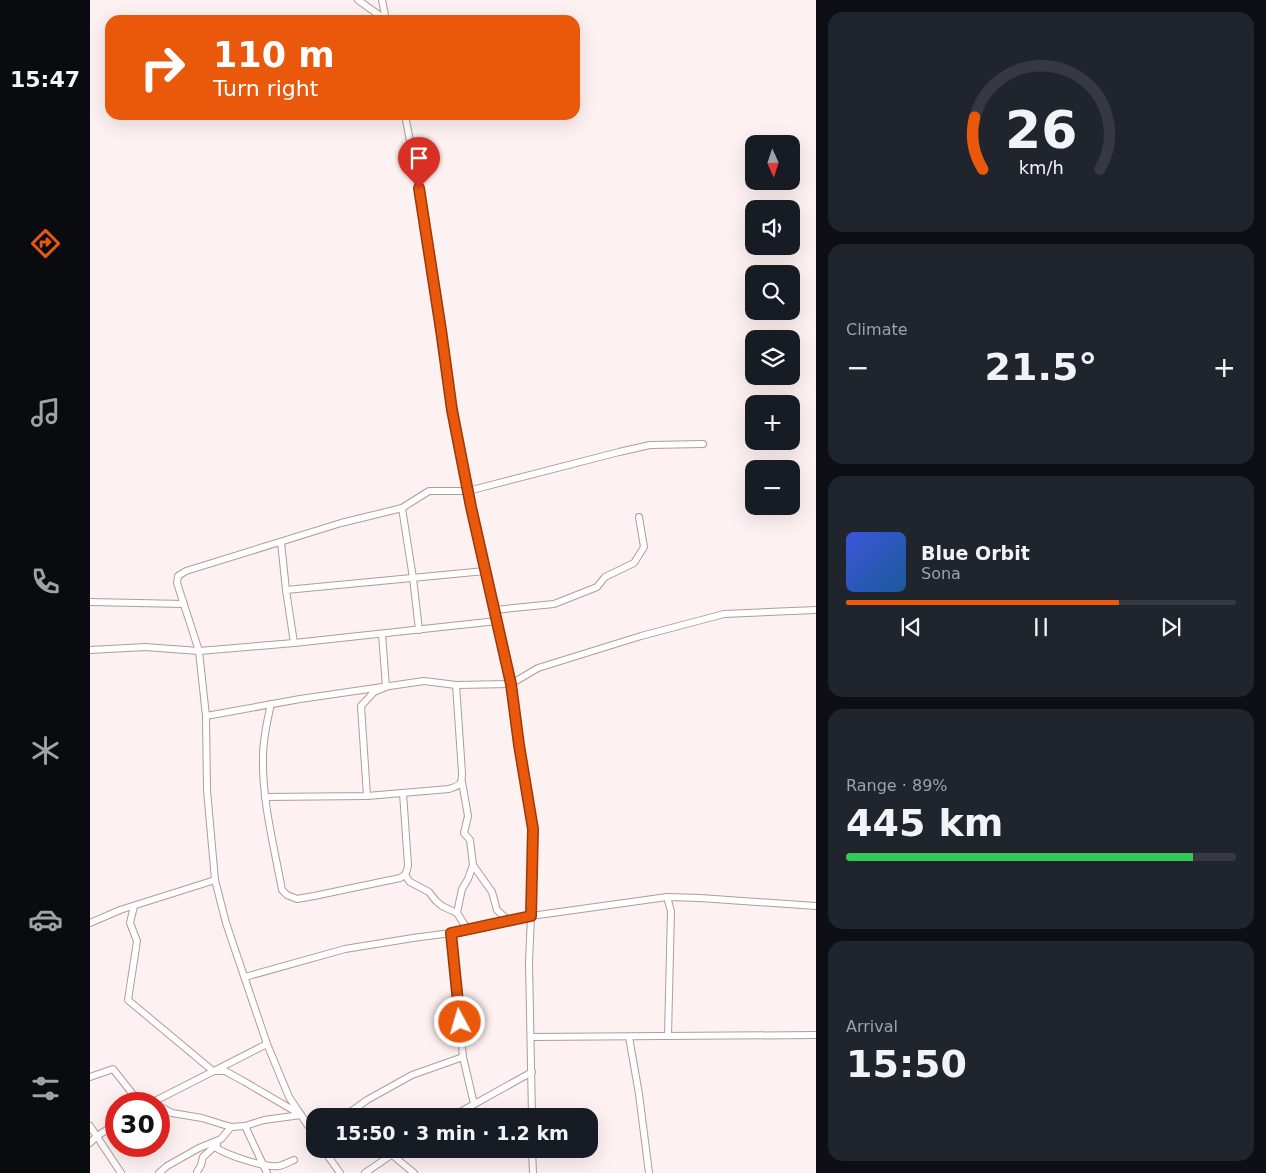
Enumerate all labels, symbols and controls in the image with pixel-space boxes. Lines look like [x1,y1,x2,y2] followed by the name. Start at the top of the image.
[130,35,195,100] icon: right
[213,35,335,75] text: 110 m
[10,67,80,92] text: 15:47
[213,76,318,101] text: Turn right
[1005,100,1077,160] text: 26
[745,135,800,190] north arrow
[745,135,800,515] map controls
[398,137,440,188] pin
[405,144,433,172] icon: arrive
[1018,157,1064,178] text: km/h
[745,200,800,255] button: sound
[28,226,63,261] icon: directions
[745,265,800,320] button: search
[846,320,908,339] text: Climate
[745,330,800,385] button: layers
[985,345,1097,389] text: 21.5°
[846,351,869,384] text: −
[1213,351,1236,384] text: +
[28,395,63,430] icon: music
[745,395,800,450] button: +
[745,460,800,515] button: −
[921,542,1030,564] text: Blue Orbit
[28,564,63,599] icon: phone
[921,564,961,583] text: Sona
[897,613,925,641] icon: previous
[1027,613,1055,641] icon: pause
[1157,613,1185,641] icon: next
[28,733,63,768] icon: climate
[846,776,948,795] text: Range · 89%
[846,801,1003,845] text: 445 km
[28,902,63,937] icon: car
[433,995,485,1047] position arrow
[846,1017,898,1036] text: Arrival
[846,1042,967,1086] text: 15:50
[28,1071,63,1106] icon: filters
[105,1092,170,1157] speed limit sign: 30
[335,1122,569,1144] text: 15:50 · 3 min · 1.2 km

